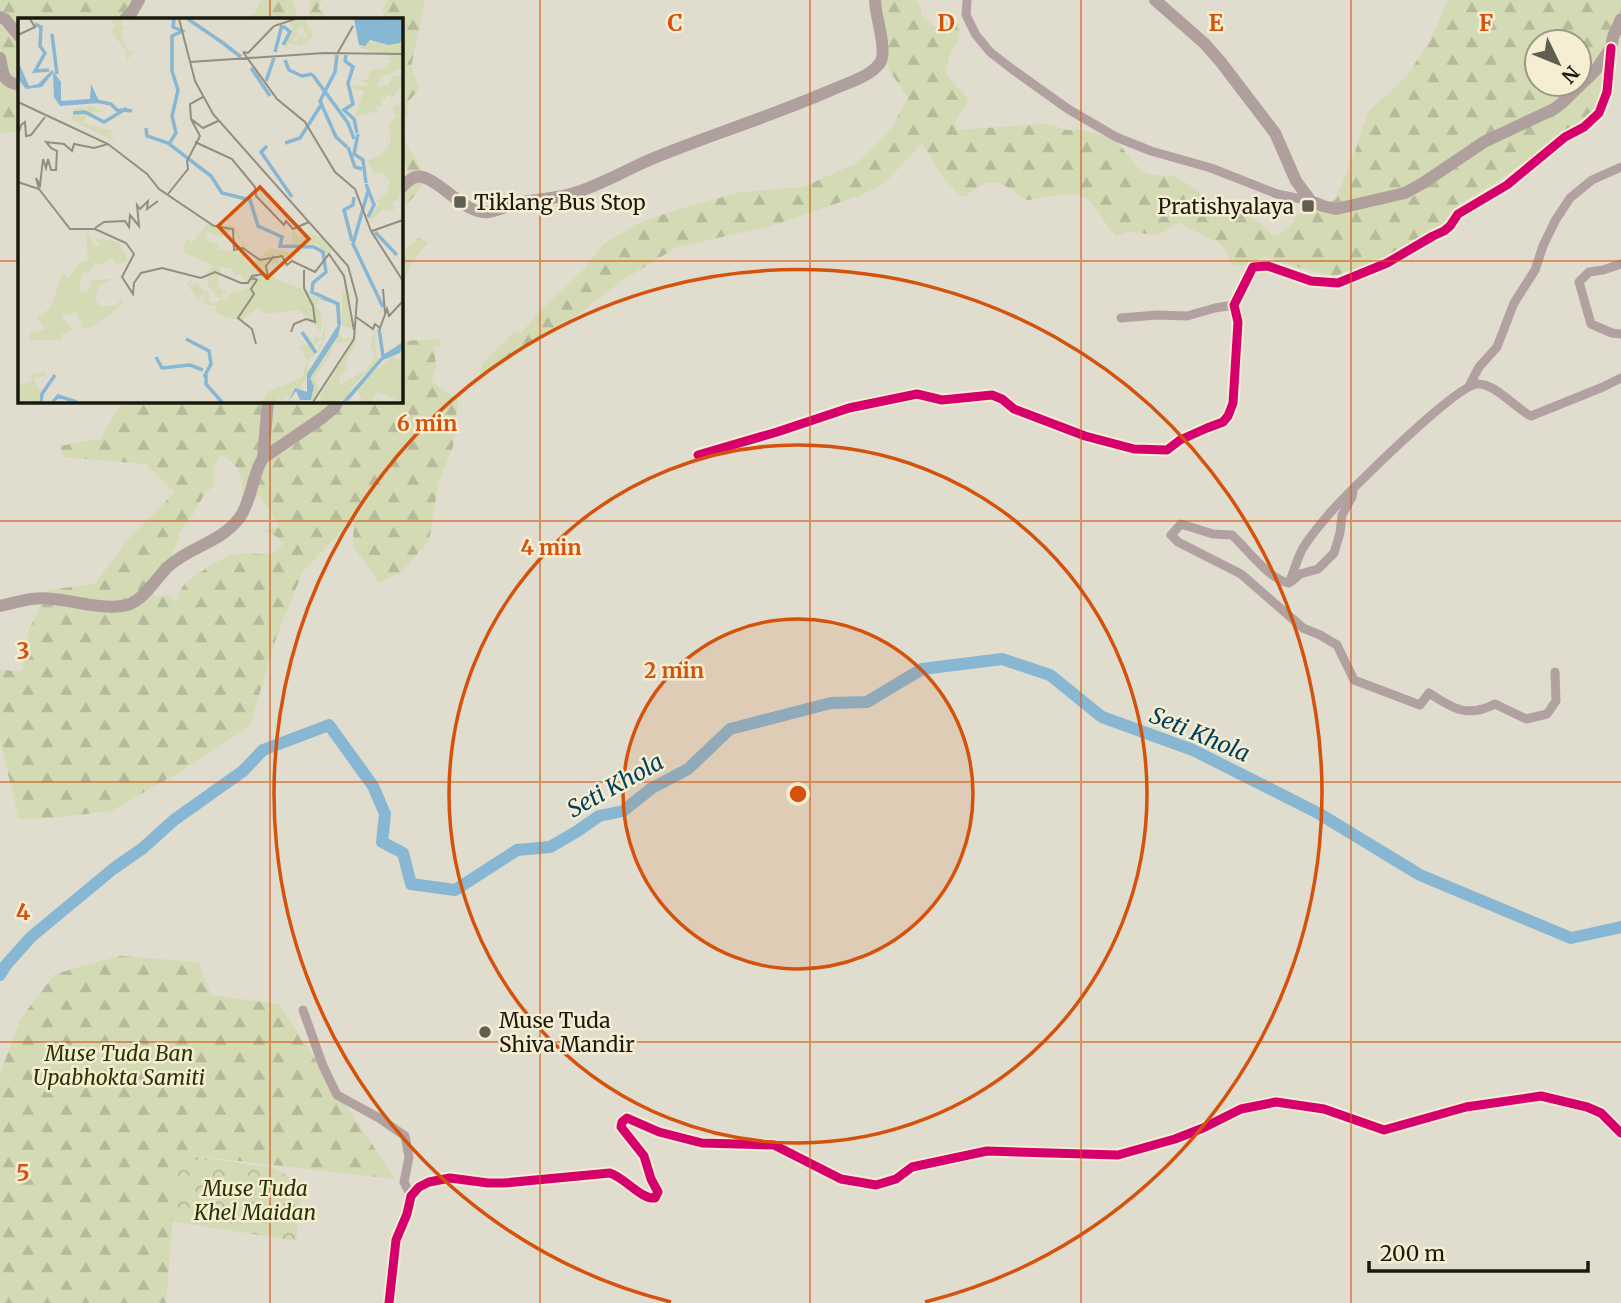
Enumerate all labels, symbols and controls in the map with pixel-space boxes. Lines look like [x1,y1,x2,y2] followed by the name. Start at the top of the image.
[667,8,683,37] text: C
[937,8,955,37] text: D
[1208,8,1224,37] text: E
[1479,8,1493,37] text: F
[18,18,402,402] inset map
[1523,28,1593,98] north arrow
[1557,61,1584,88] text: N
[474,189,646,216] place label: Tiklang Bus Stop
[1158,193,1294,220] place label: Pratishyalaya
[452,194,468,210] marker: Tiklang Bus Stop
[1300,198,1316,214] marker: Pratishyalaya
[397,410,457,437] text: 6 min
[521,534,581,561] text: 4 min
[16,636,30,665] text: 3
[644,657,704,684] text: 2 min
[1146,700,1254,768] water label: Seti Khola
[562,747,668,823] water label: Seti Khola
[786,782,810,806] centre of rings
[16,897,31,926] text: 4
[499,1007,635,1058] place label: Muse Tuda Shiva Mandir
[477,1024,493,1040] marker: Muse Tuda Shiva Mandir
[33,1040,205,1091] park label: Muse Tuda Ban Upabhokta Samiti
[16,1158,30,1187] text: 5
[193,1175,316,1226] park label: Muse Tuda Khel Maidan
[1369,1230,1588,1274] scale bar
[1380,1240,1445,1267] text: 200 m

